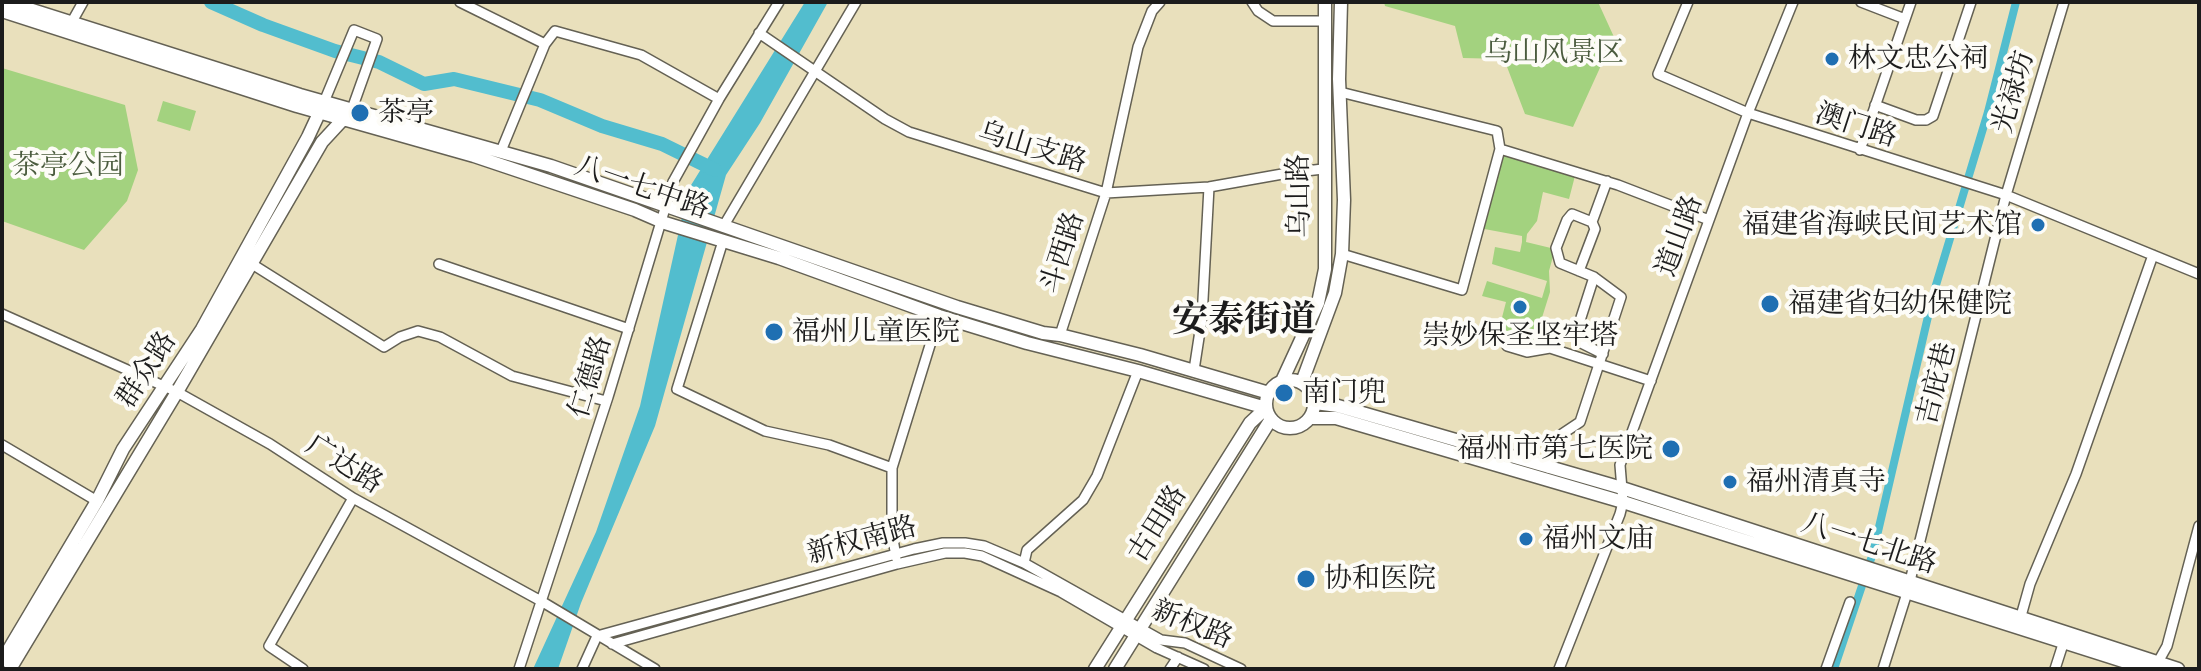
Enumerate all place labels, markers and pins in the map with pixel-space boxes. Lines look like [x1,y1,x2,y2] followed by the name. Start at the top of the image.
[1848,42,1988,76] place label: 林文忠公祠
[1823,50,1841,68] marker: 林文忠公祠
[378,96,434,130] place label: 茶亭
[349,102,371,124] marker: 茶亭
[1742,208,2022,242] place label: 福建省海峡民间艺术馆
[2029,216,2047,234] marker: 福建省海峡民间艺术馆
[1788,287,2012,321] place label: 福建省妇幼保健院
[1759,293,1781,315] marker: 福建省妇幼保健院
[1511,298,1529,316] marker: 崇妙保圣坚牢塔
[792,315,960,349] place label: 福州儿童医院
[1422,319,1618,353] place label: 崇妙保圣坚牢塔
[763,321,785,343] marker: 福州儿童医院
[1302,376,1386,410] place label: 南门兜
[1273,382,1295,404] marker: 南门兜
[1457,432,1653,466] place label: 福州市第七医院
[1660,438,1682,460] marker: 福州市第七医院
[1746,465,1886,499] place label: 福州清真寺
[1721,473,1739,491] marker: 福州清真寺
[1542,522,1654,556] place label: 福州文庙
[1517,530,1535,548] marker: 福州文庙
[1324,562,1436,596] place label: 协和医院
[1295,568,1317,590] marker: 协和医院

